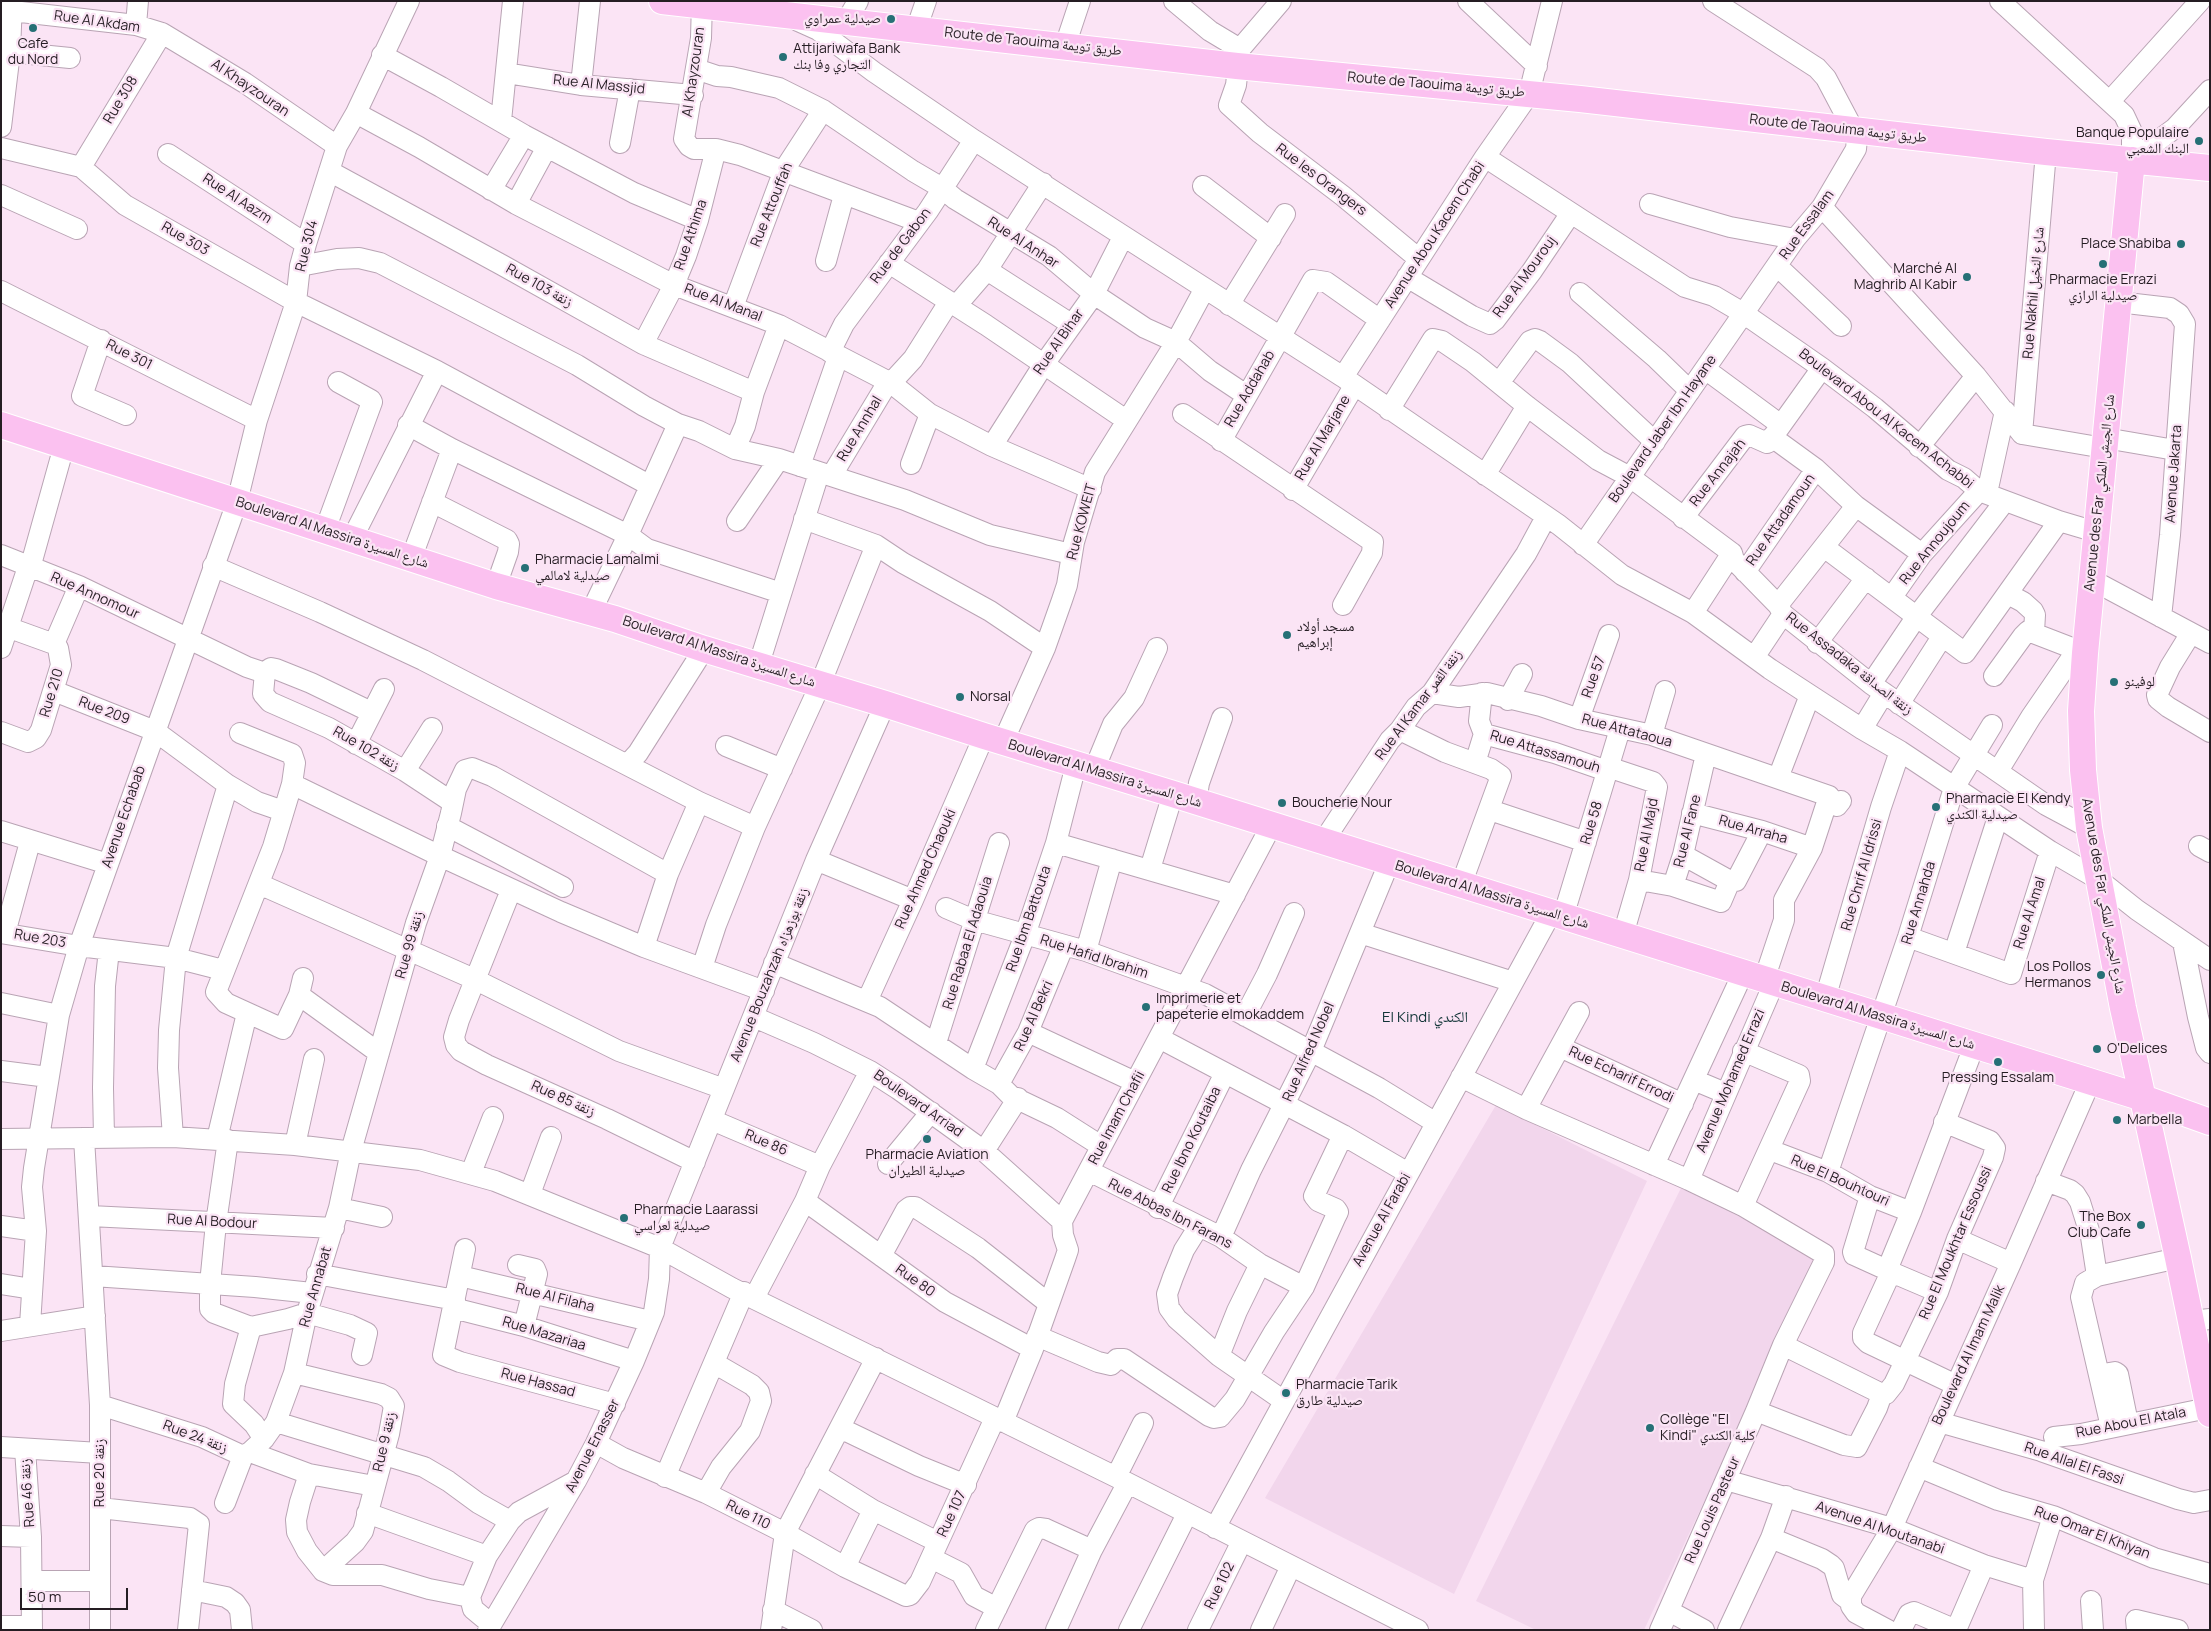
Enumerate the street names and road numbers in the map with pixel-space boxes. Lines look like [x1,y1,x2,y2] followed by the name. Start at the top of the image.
[53,8,141,36] street label: Rue Al Akdam
[943,24,1123,60] street label: Route de Taouima طريق تويمة
[679,26,709,118] street label: Al Khayzouran
[208,56,292,120] street label: Al Khayzouran
[1346,69,1526,101] street label: Route de Taouima طريق تويمة
[552,72,646,98] street label: Rue Al Massjid
[100,73,142,127] street label: Rue 308
[1748,111,1928,147] street label: Route de Taouima طريق تويمة
[1272,140,1370,220] street label: Rue les Orangers
[1381,159,1489,311] street label: Avenue Abou Kacem Chabi
[748,161,796,249] street label: Rue Attouffah
[199,170,275,228] street label: Rue Al Aazm
[1776,187,1838,263] street label: Rue Essalam
[671,197,711,273] street label: Rue Athima
[867,205,935,287] street label: Rue de Gabon
[984,214,1062,272] street label: Rue Al Anhar
[292,218,322,274] street label: Rue 304
[158,219,212,259] street label: Rue 303
[2020,226,2048,360] street label: Rue Nakhil شارع النخيل
[1490,233,1560,321] street label: Rue Al Mourouj
[503,261,575,311] street label: Rue 103 زنقة
[682,280,764,326] street label: Rue Al Manal
[1030,306,1088,378] street label: Rue Al Bihar
[103,336,155,374] street label: Rue 301
[1795,346,1977,492] street label: Boulevard Abou Al Kacem Achabbi
[1221,348,1279,430] street label: Rue Addahab
[1606,352,1720,506] street label: Boulevard Jaber Ibn Hayane
[1292,392,1354,484] street label: Rue Al Marjane
[834,393,886,465] street label: Rue Annhal
[2081,393,2119,593] street label: Avenue des Far شارع الجيش الملكي
[2162,424,2186,524] street label: Avenue Jakarta
[1686,436,1750,510] street label: Rue Annajah
[1743,471,1819,569] street label: Rue Attadamoun
[1064,482,1100,562] street label: Rue KOWEIT
[233,494,431,572] street label: Boulevard Al Massira شارع المسيرة
[1896,498,1974,588] street label: Rue Annoujoum
[48,569,142,623] street label: Rue Annomour
[1782,609,1916,719] street label: Rue Assadaka زنقة الصداقة
[620,613,818,691] street label: Boulevard Al Massira شارع المسيرة
[1372,647,1466,763] street label: Rue Al Kamar زنقة القمر
[1579,654,1609,700] street label: Rue 57
[37,667,67,719] street label: Rue 210
[76,694,132,728] street label: Rue 209
[1580,711,1674,751] street label: Rue Attataoua
[330,723,402,775] street label: Rue 102 زنقة
[1488,727,1602,777] street label: Rue Attassamouh
[1006,736,1204,812] street label: Boulevard Al Massira شارع المسيرة
[99,764,149,870] street label: Avenue Echabab
[1671,793,1705,869] street label: Rue Al Fane
[1632,797,1662,873] street label: Rue Al Majd
[2077,797,2129,995] street label: Avenue des Far شارع الجيش الملكي
[1577,799,1607,847] street label: Rue 58
[892,807,960,931] street label: Rue Ahmed Chaouki
[1717,812,1789,848] street label: Rue Arraha
[1838,817,1886,933] street label: Rue Chrif Al Idrissi
[1393,857,1591,933] street label: Boulevard Al Massira شارع المسيرة
[1898,860,1940,946] street label: Rue Annahda
[1003,864,1055,974] street label: Rue Ibm Battouta
[940,875,996,1011] street label: Rue Rabaa El Adaouia
[2010,875,2050,951] street label: Rue Al Amal
[727,885,813,1065] street label: Avenue Bouzahzah زنقة بوزهزاه
[392,909,428,981] street label: Rue 99 زنقة
[13,926,67,952] street label: Rue 203
[1038,932,1150,982] street label: Rue Hafid Ibrahim
[1011,978,1057,1054] street label: Rue Al Bekri
[1779,978,1977,1054] street label: Boulevard Al Massira شارع المسيرة
[1280,1000,1338,1104] street label: Rue Alfred Nobel
[1693,1007,1769,1155] street label: Avenue Mohamed Errazi
[1566,1043,1676,1107] street label: Rue Echarif Errodi
[870,1067,966,1141] street label: Boulevard Arriad
[1085,1068,1149,1168] street label: Rue Imam Chafii
[528,1077,598,1121] street label: Rue 85 زنقة
[1159,1084,1225,1196] street label: Rue Ibno Koutaiba
[742,1126,790,1160] street label: Rue 86
[1788,1152,1892,1210] street label: Rue El Bouhtouri
[1916,1164,1996,1322] street label: Rue El Moukhtar Essoussi
[1349,1170,1415,1270] street label: Avenue Al Farabi
[1105,1175,1235,1253] street label: Rue Abbas Ibn Farans
[167,1211,257,1233] street label: Rue Al Bodour
[296,1245,336,1329] street label: Rue Annabat
[892,1261,938,1301] street label: Rue 80
[514,1280,596,1316] street label: Rue Al Filaha
[1929,1282,2009,1428] street label: Boulevard Al Imam Malik
[500,1313,588,1355] street label: Rue Mazariaa
[499,1365,577,1401] street label: Rue Hassad
[562,1396,624,1496] street label: Avenue Enasser
[2075,1404,2187,1442] street label: Rue Abou El Atala
[370,1411,400,1473] street label: Rue 9 زنقة
[160,1417,230,1457] street label: Rue 24 زنقة
[92,1439,108,1507] street label: Rue 20 زنقة
[2022,1439,2126,1489] street label: Rue Allal El Fassi
[1682,1454,1744,1566] street label: Rue Louis Pasteur
[17,1458,39,1528] street label: Rue 46 زنقة
[934,1488,970,1540] street label: Rue 107
[723,1497,773,1533] street label: Rue 110
[1813,1498,1947,1558] street label: Avenue Al Moutanabi
[2032,1503,2152,1563] street label: Rue Omar El Khiyan
[1201,1560,1239,1612] street label: Rue 102

